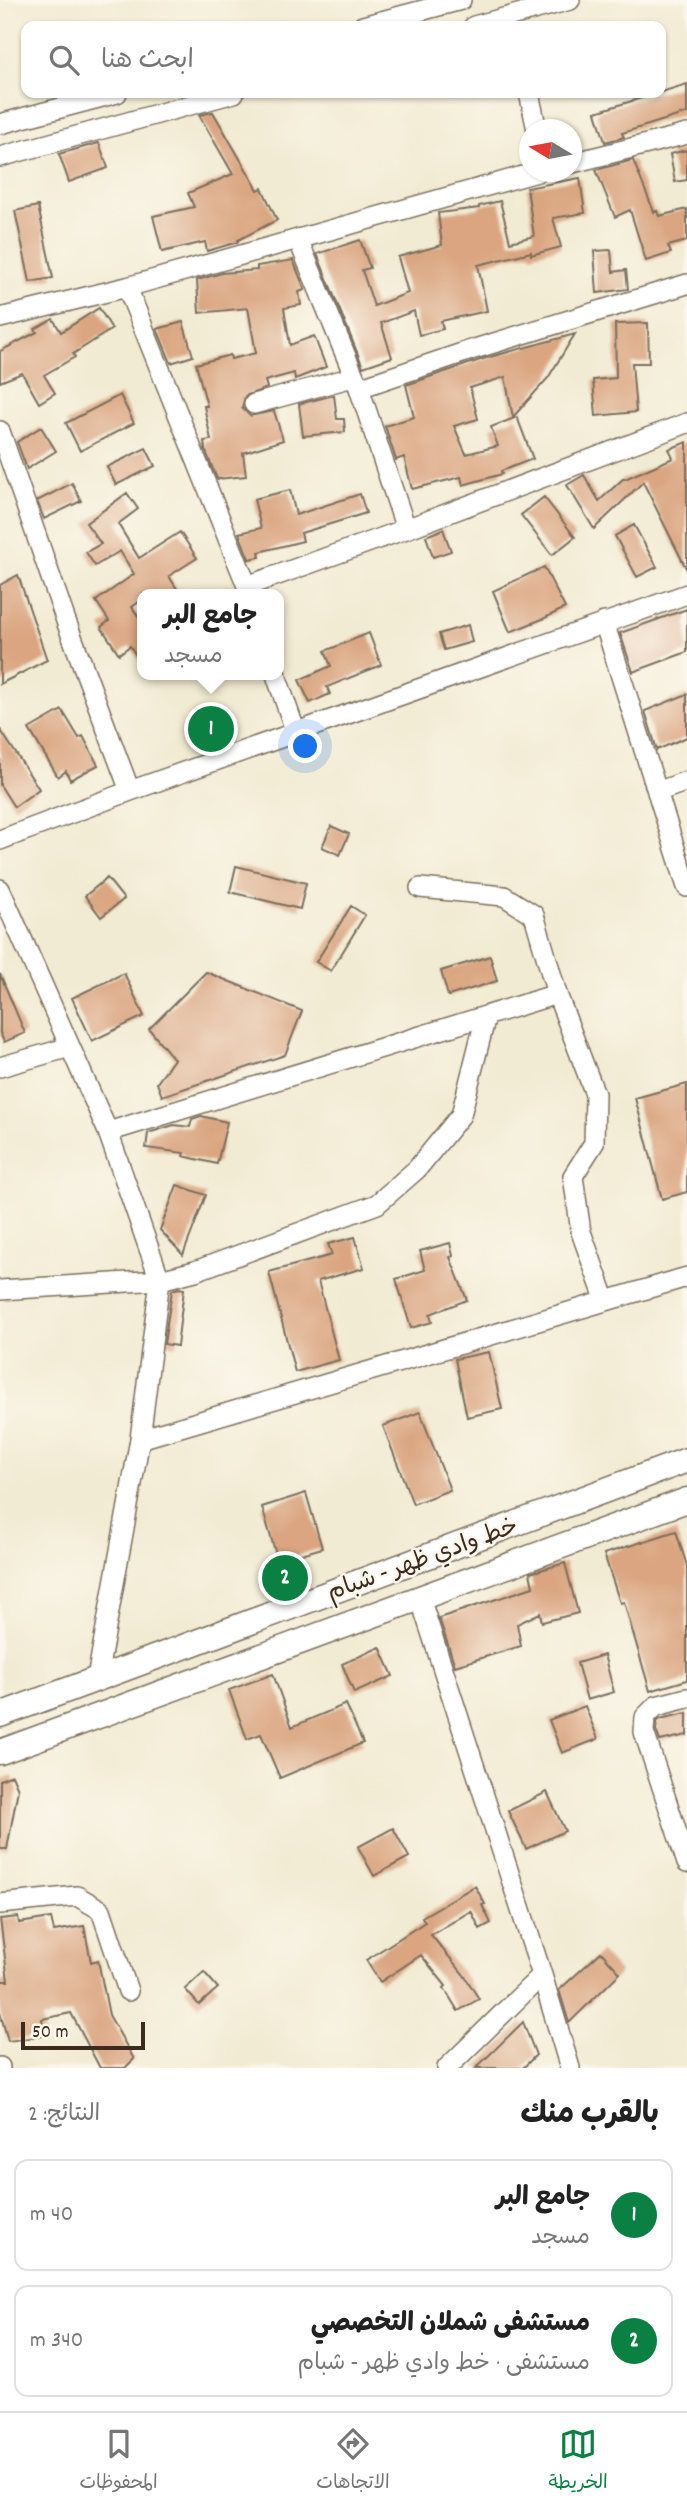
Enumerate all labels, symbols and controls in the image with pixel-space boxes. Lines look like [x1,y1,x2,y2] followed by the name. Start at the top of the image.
[21,21,666,98] search box
[45,41,83,79] icon: search
[101,43,194,80] text: ابحث هنا
[519,119,582,182] north arrow
[137,589,284,680] popup
[164,599,257,636] text: جامع البر
[164,641,223,674] text: مسجد
[188,703,234,755] pin: 1
[288,729,322,763] your location
[323,1510,523,1611] street label: خط وادي ظهر - شبام
[262,1552,308,1604] pin: 2
[21,2019,145,2051] scale bar
[32,2020,69,2047] text: 50 m
[521,2095,659,2138] text: بالقرب منك
[28,2099,100,2132] text: النتائج: 2
[496,2180,590,2217] text: جامع البر
[30,2199,73,2232] text: 40 m
[631,2199,637,2232] text: 1
[531,2222,590,2255] text: مسجد
[311,2306,590,2343] text: مستشفى شملان التخصصي
[30,2325,83,2358] text: 340 m
[629,2325,639,2358] text: 2
[298,2348,590,2381] text: مستشفى · خط وادي ظهر - شبام
[79,2425,158,2498] tab: المحفوظات
[316,2425,390,2498] tab: الاتجاهات
[548,2425,608,2498] tab: الخريطة

